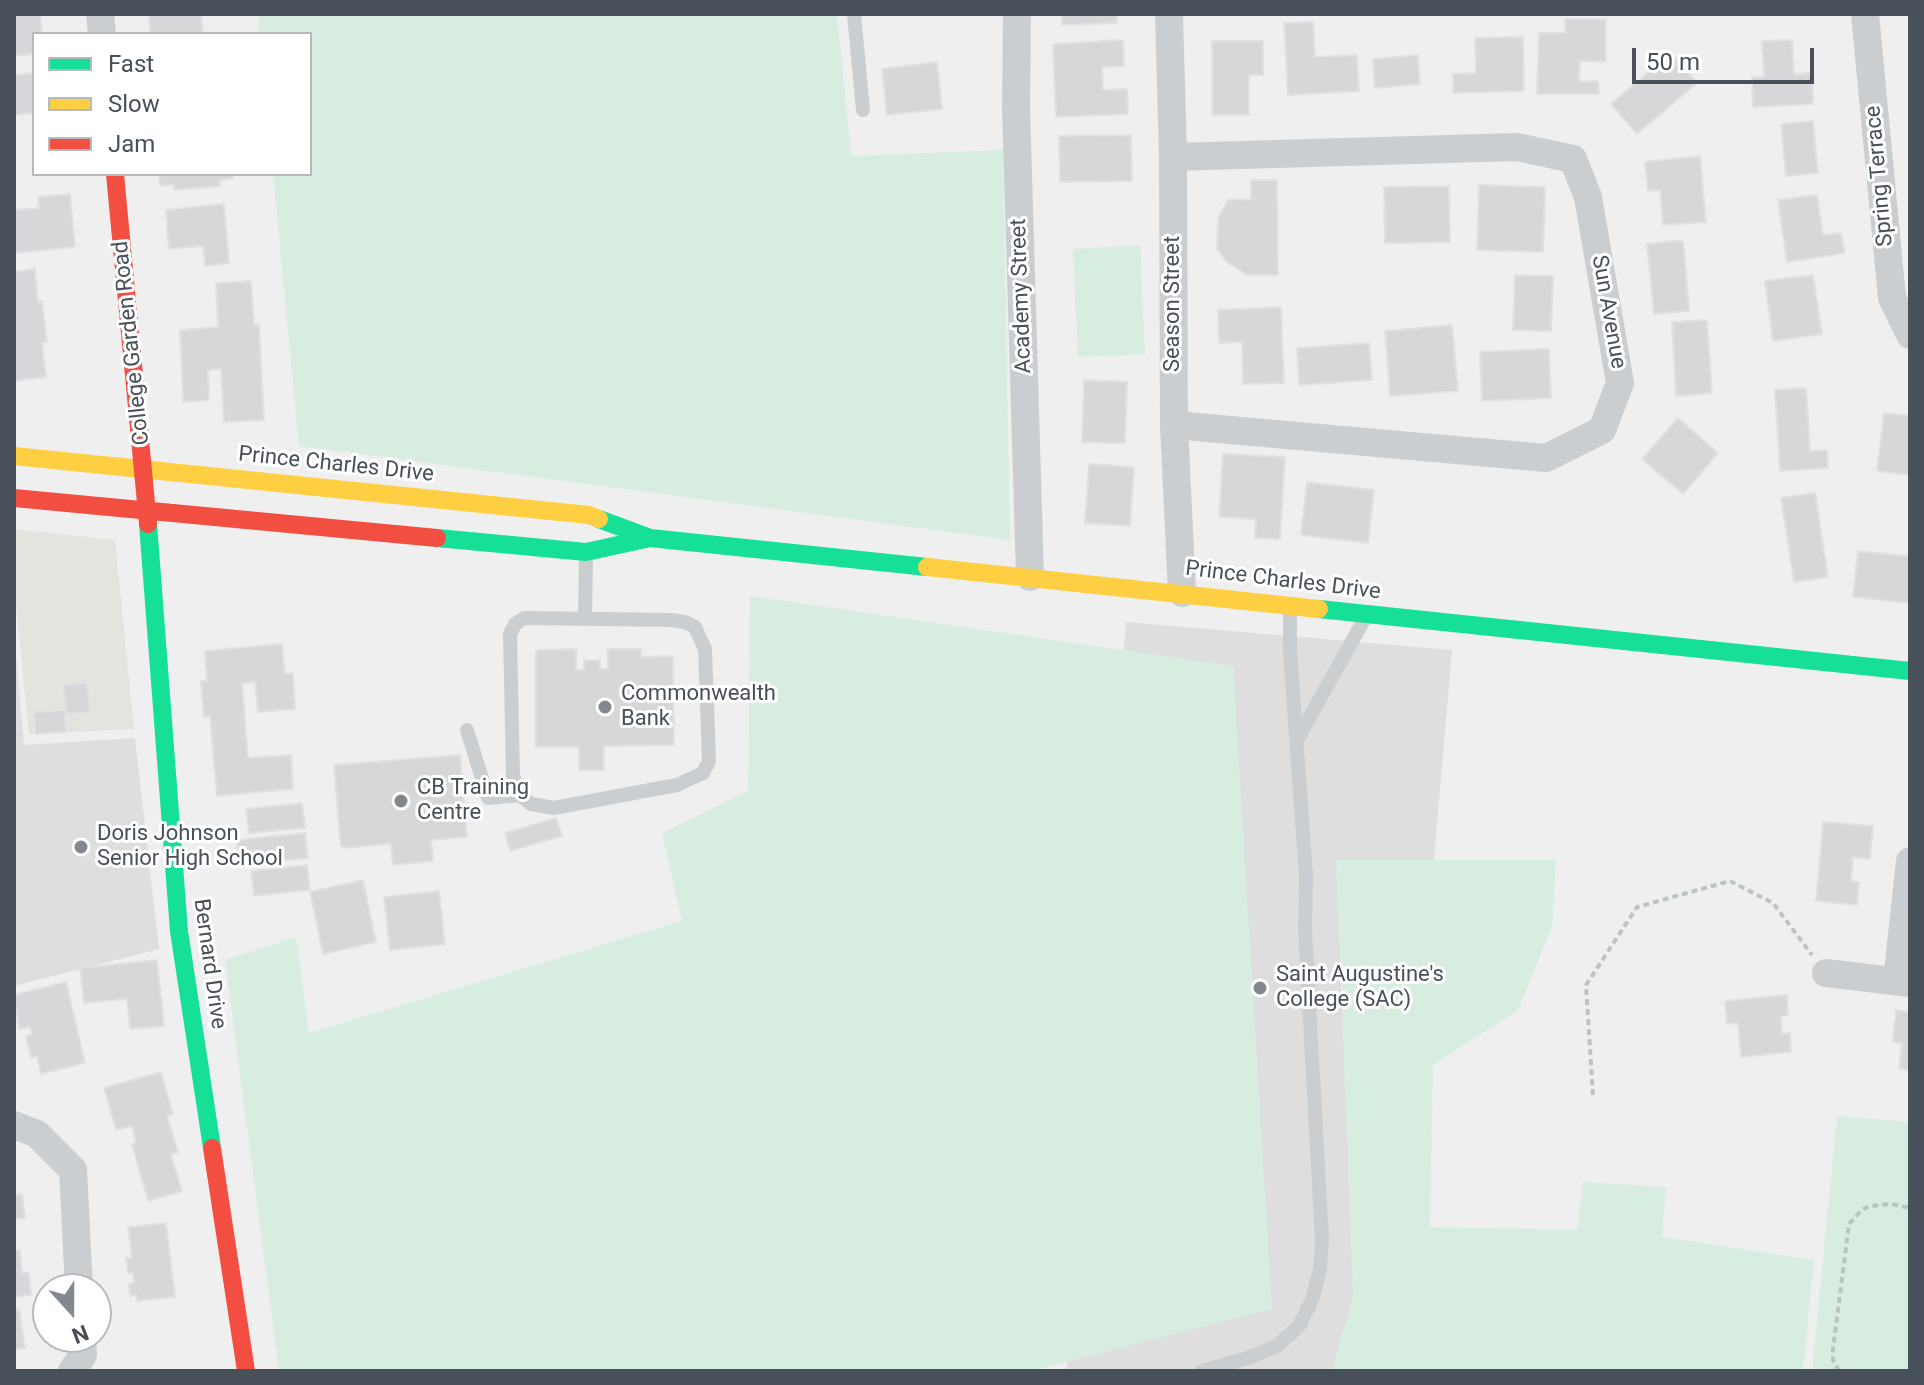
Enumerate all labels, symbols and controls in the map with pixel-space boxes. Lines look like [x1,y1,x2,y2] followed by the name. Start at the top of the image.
[32,32,312,176] legend
[1636,32,1818,82] scale bar
[1646,48,1700,76] text: 50 m
[108,50,154,78] text: Fast
[108,90,160,118] text: Slow
[1861,104,1899,248] street label: Spring Terrace
[108,130,155,158] text: Jam
[1006,218,1038,374] street label: Academy Street
[1160,236,1186,372] street label: Season Street
[108,240,156,446] street label: College Garden Road
[1585,253,1631,371] street label: Sun Avenue
[237,442,435,488] street label: Prince Charles Drive
[1184,556,1382,606] street label: Prince Charles Drive
[621,681,776,732] place label: Commonwealth Bank
[596,698,614,716] marker: Commonwealth Bank
[417,775,529,826] place label: CB Training Centre
[392,792,410,810] marker: CB Training Centre
[97,821,283,872] place label: Doris Johnson Senior High School
[72,838,90,856] marker: Doris Johnson Senior High School
[187,897,231,1031] street label: Bernard Drive
[1276,962,1444,1014] place label: Saint Augustine's College (SAC)
[1251,979,1269,997] marker: Saint Augustine's College (SAC)
[32,1273,112,1353] north arrow
[68,1320,92,1348] text: N

